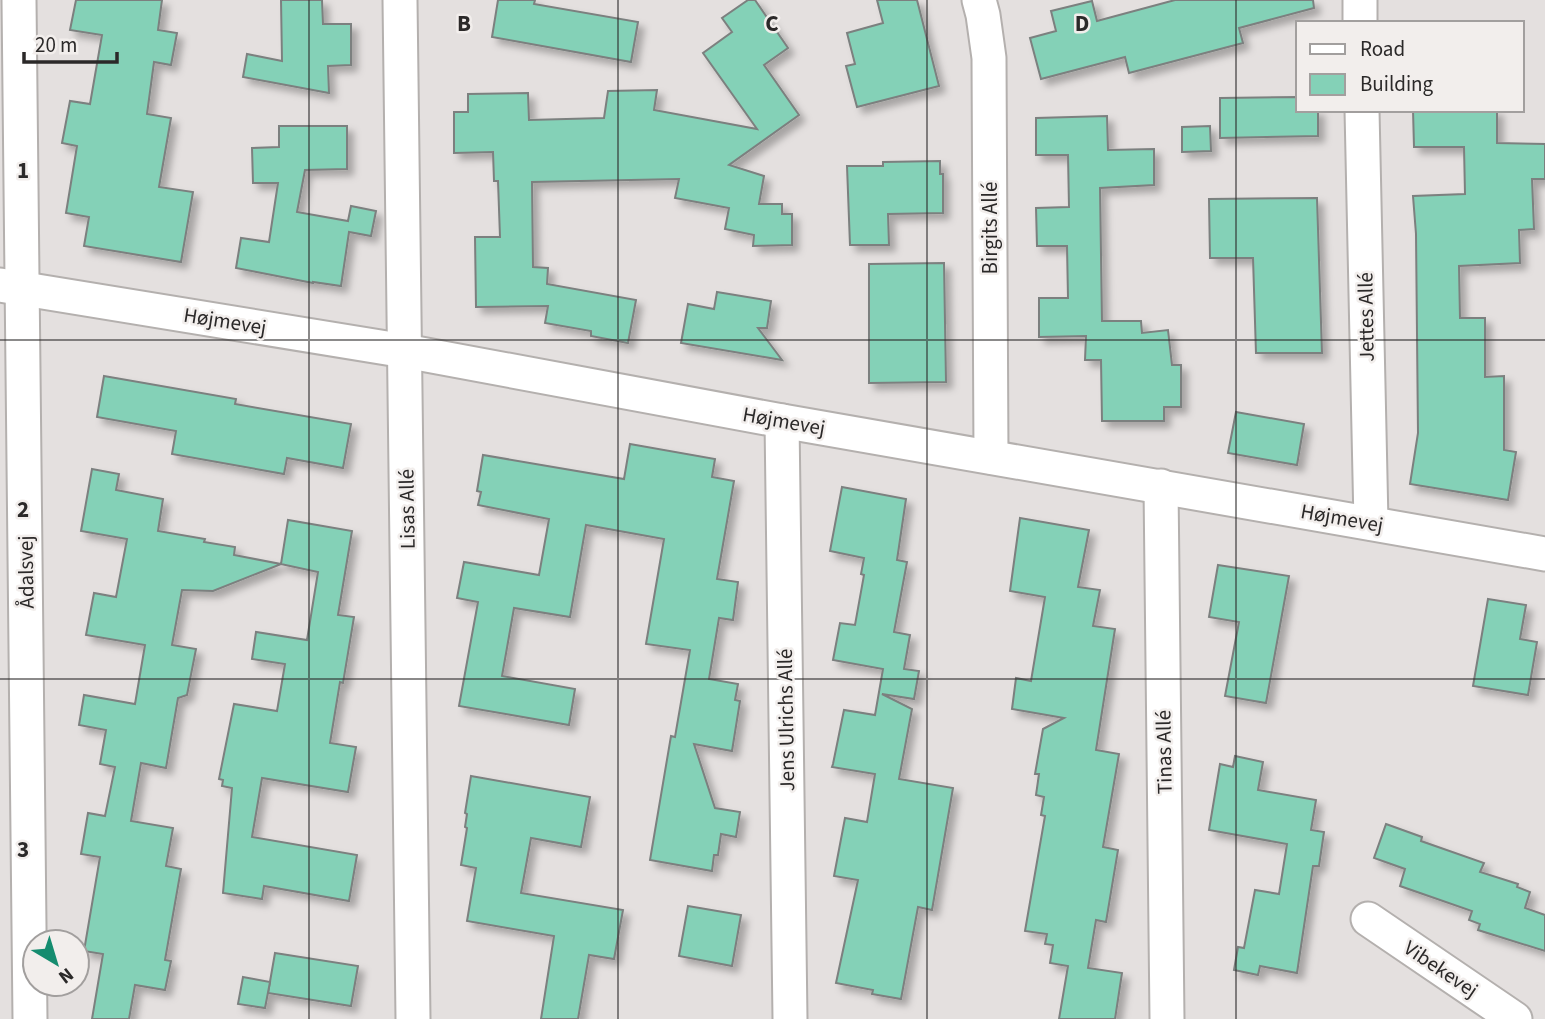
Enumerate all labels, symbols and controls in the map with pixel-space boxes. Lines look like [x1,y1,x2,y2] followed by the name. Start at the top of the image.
[457,7,471,40] text: B
[765,7,779,40] text: C
[1075,7,1089,40] text: D
[24,21,117,65] scale bar
[1296,21,1524,112] legend
[35,30,77,60] text: 20 m
[1360,34,1405,64] text: Road
[1360,69,1434,99] text: Building
[17,154,29,187] text: 1
[975,182,1005,274] street label: Birgits Allé
[1350,272,1382,362] street label: Jettes Allé
[181,300,269,342] street label: Højmevej
[740,399,828,443] street label: Højmevej
[391,469,423,549] street label: Lisas Allé
[17,493,29,526] text: 2
[1298,496,1386,540] street label: Højmevej
[10,535,42,609] street label: Ådalsvej
[770,648,802,792] street label: Jens Ulrichs Allé
[1148,710,1180,794] street label: Tinas Allé
[17,833,29,866] text: 3
[21,928,91,998] north arrow
[1398,933,1484,1005] street label: Vibekevej
[52,961,79,990] text: N

